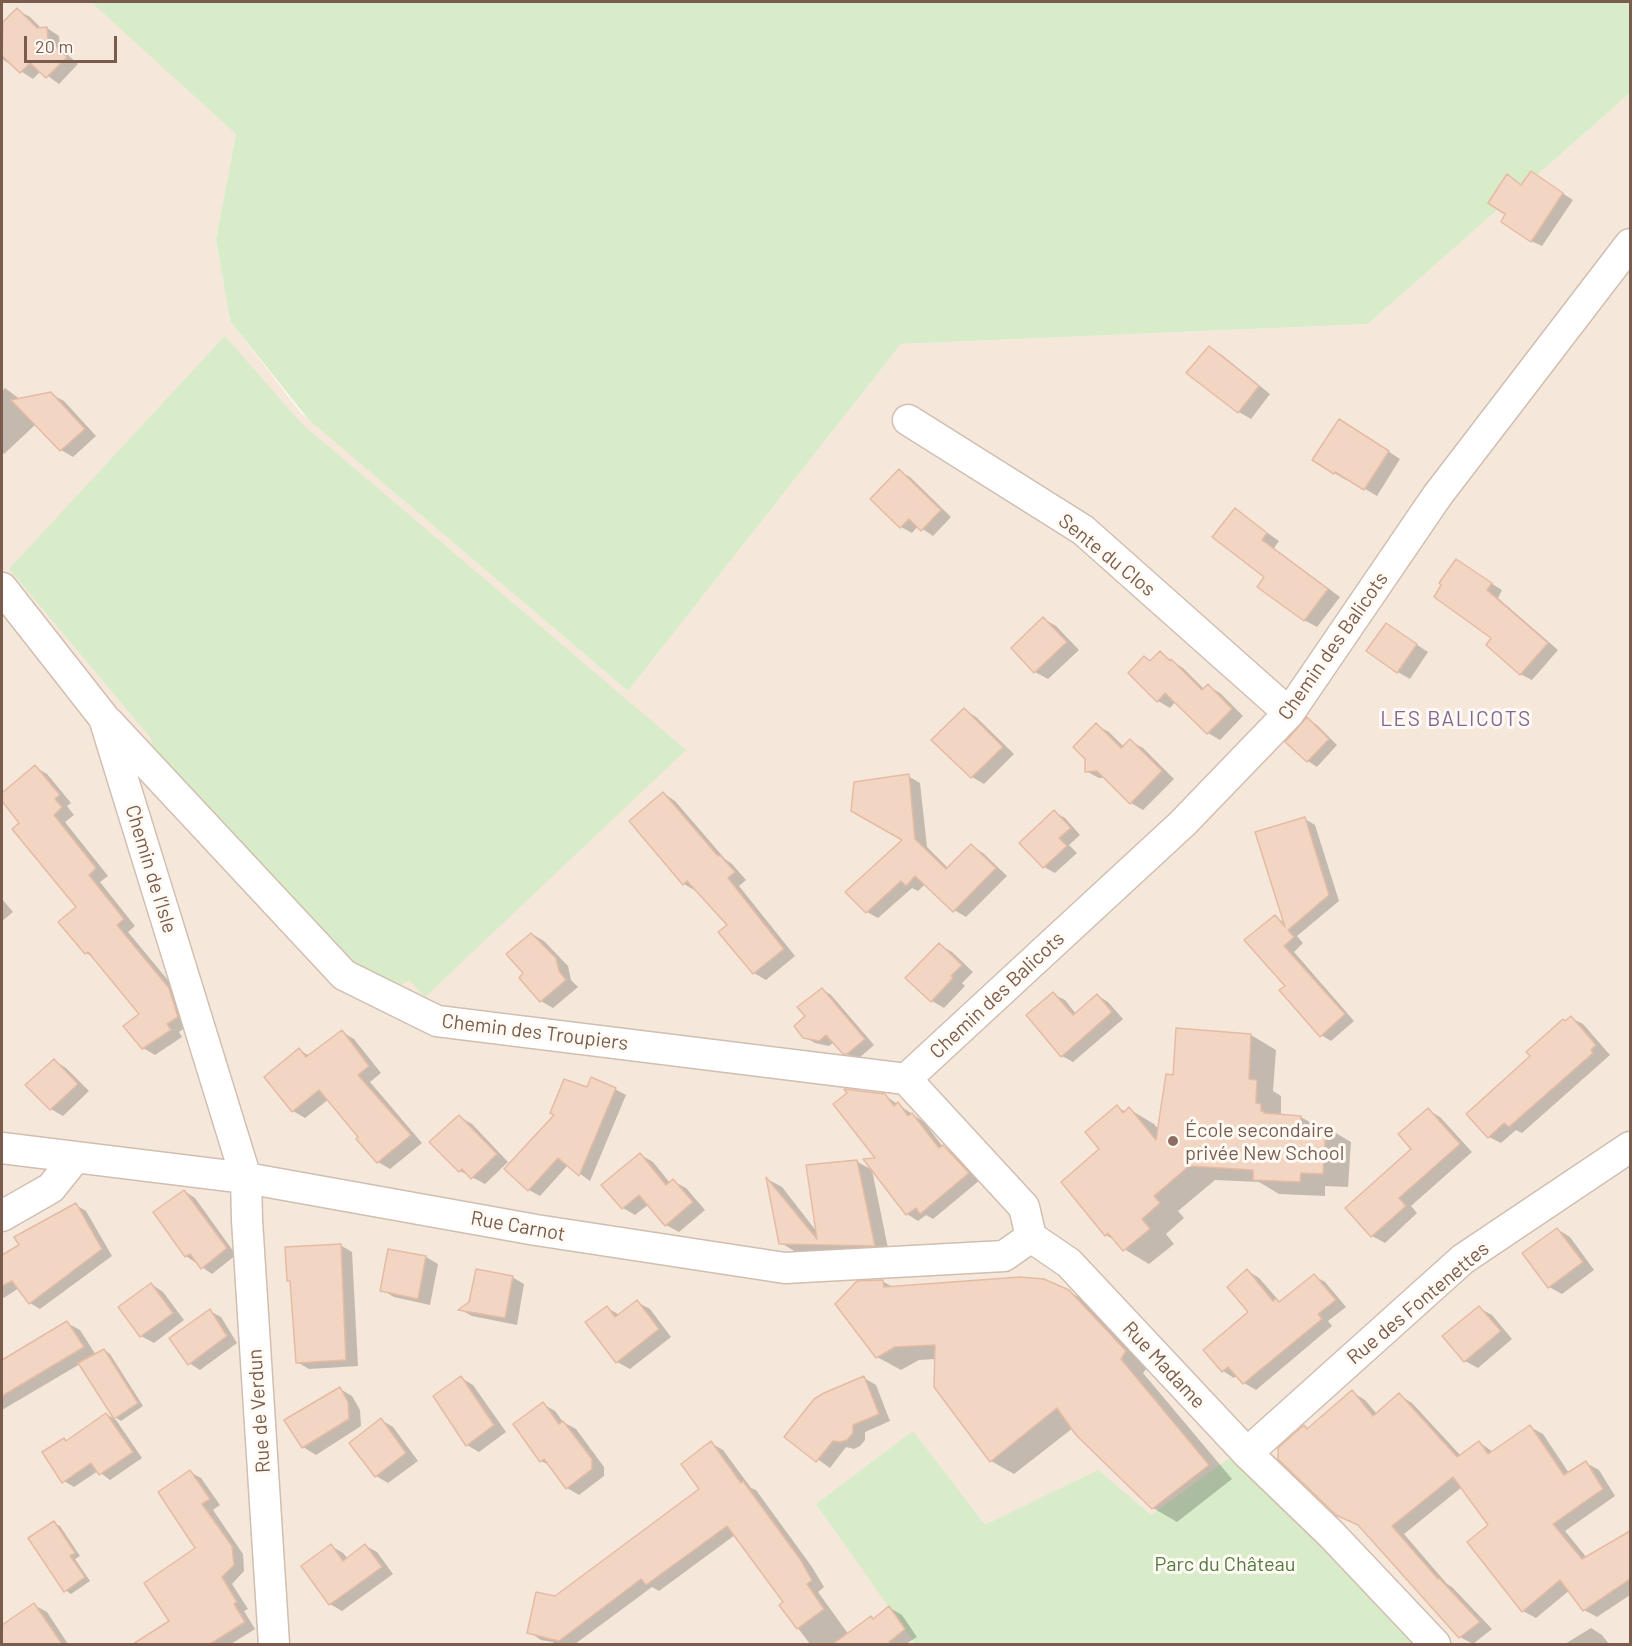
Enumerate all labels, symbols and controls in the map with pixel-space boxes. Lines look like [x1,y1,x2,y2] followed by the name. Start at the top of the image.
[27,24,120,62] scale bar
[35,35,73,57] text: 20 m
[1054,509,1160,601] street label: Sente du Clos
[1273,567,1393,725] street label: Chemin des Balicots
[1380,706,1532,732] district label: LES BALICOTS
[120,802,182,936] street label: Chemin de l’Isle
[925,926,1069,1064] street label: Chemin des Balicots
[440,1009,630,1055] street label: Chemin des Troupiers
[1185,1118,1344,1165] place label: École secondaire privée New School
[1166,1134,1180,1148] marker: École secondaire privée New School
[469,1206,567,1246] street label: Rue Carnot
[1342,1237,1494,1369] street label: Rue des Fontenettes
[1118,1316,1210,1414] street label: Rue Madame
[243,1348,275,1474] street label: Rue de Verdun
[1155,1552,1295,1576] park label: Parc du Château

